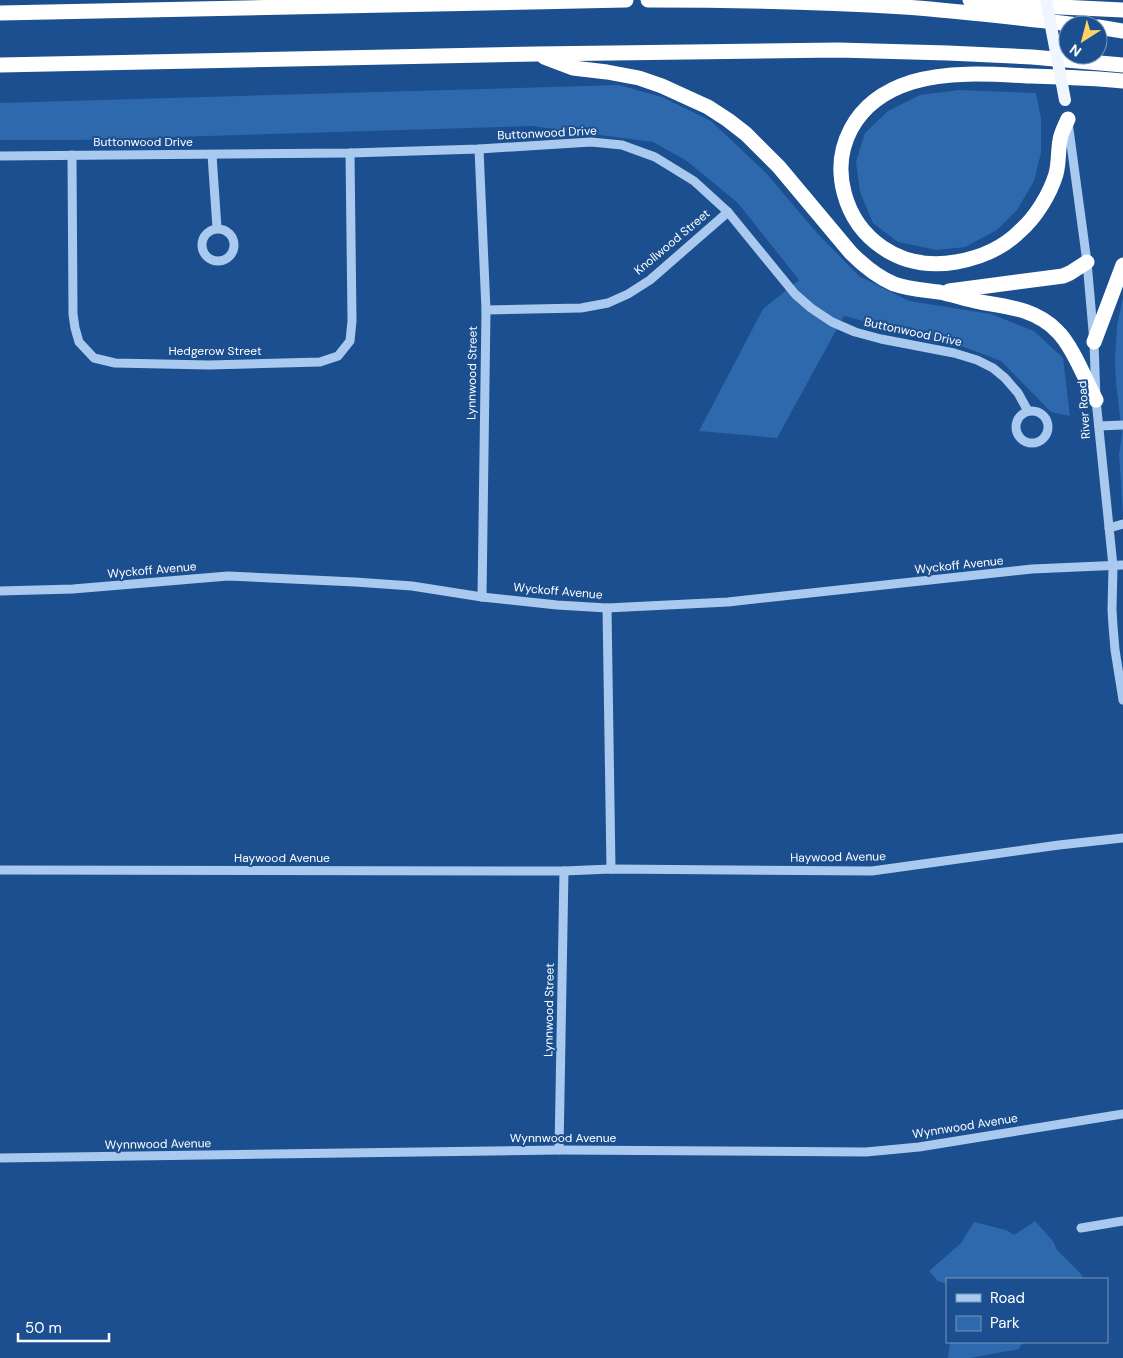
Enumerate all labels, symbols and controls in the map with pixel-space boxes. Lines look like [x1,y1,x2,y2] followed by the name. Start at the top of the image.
[1058,15,1108,65] north arrow
[1066,40,1085,61] text: N
[497,122,597,144] street label: Buttonwood Drive
[93,134,193,150] street label: Buttonwood Drive
[631,205,713,278] street label: Knollwood Street
[863,314,964,350] street label: Buttonwood Drive
[463,326,481,420] street label: Lynnwood Street
[168,343,262,359] street label: Hedgerow Street
[1074,380,1094,440] street label: River Road
[914,552,1004,578] street label: Wyckoff Avenue
[107,558,197,582] street label: Wyckoff Avenue
[513,579,603,603] street label: Wyckoff Avenue
[790,848,886,866] street label: Haywood Avenue
[234,850,330,866] street label: Haywood Avenue
[540,963,558,1057] street label: Lynnwood Street
[911,1110,1019,1142] street label: Wynnwood Avenue
[510,1130,617,1146] street label: Wynnwood Avenue
[105,1135,212,1153] street label: Wynnwood Avenue
[946,1278,1108,1343] legend
[990,1288,1025,1308] text: Road
[18,1310,109,1342] scale bar
[990,1313,1020,1333] text: Park
[25,1318,62,1338] text: 50 m

